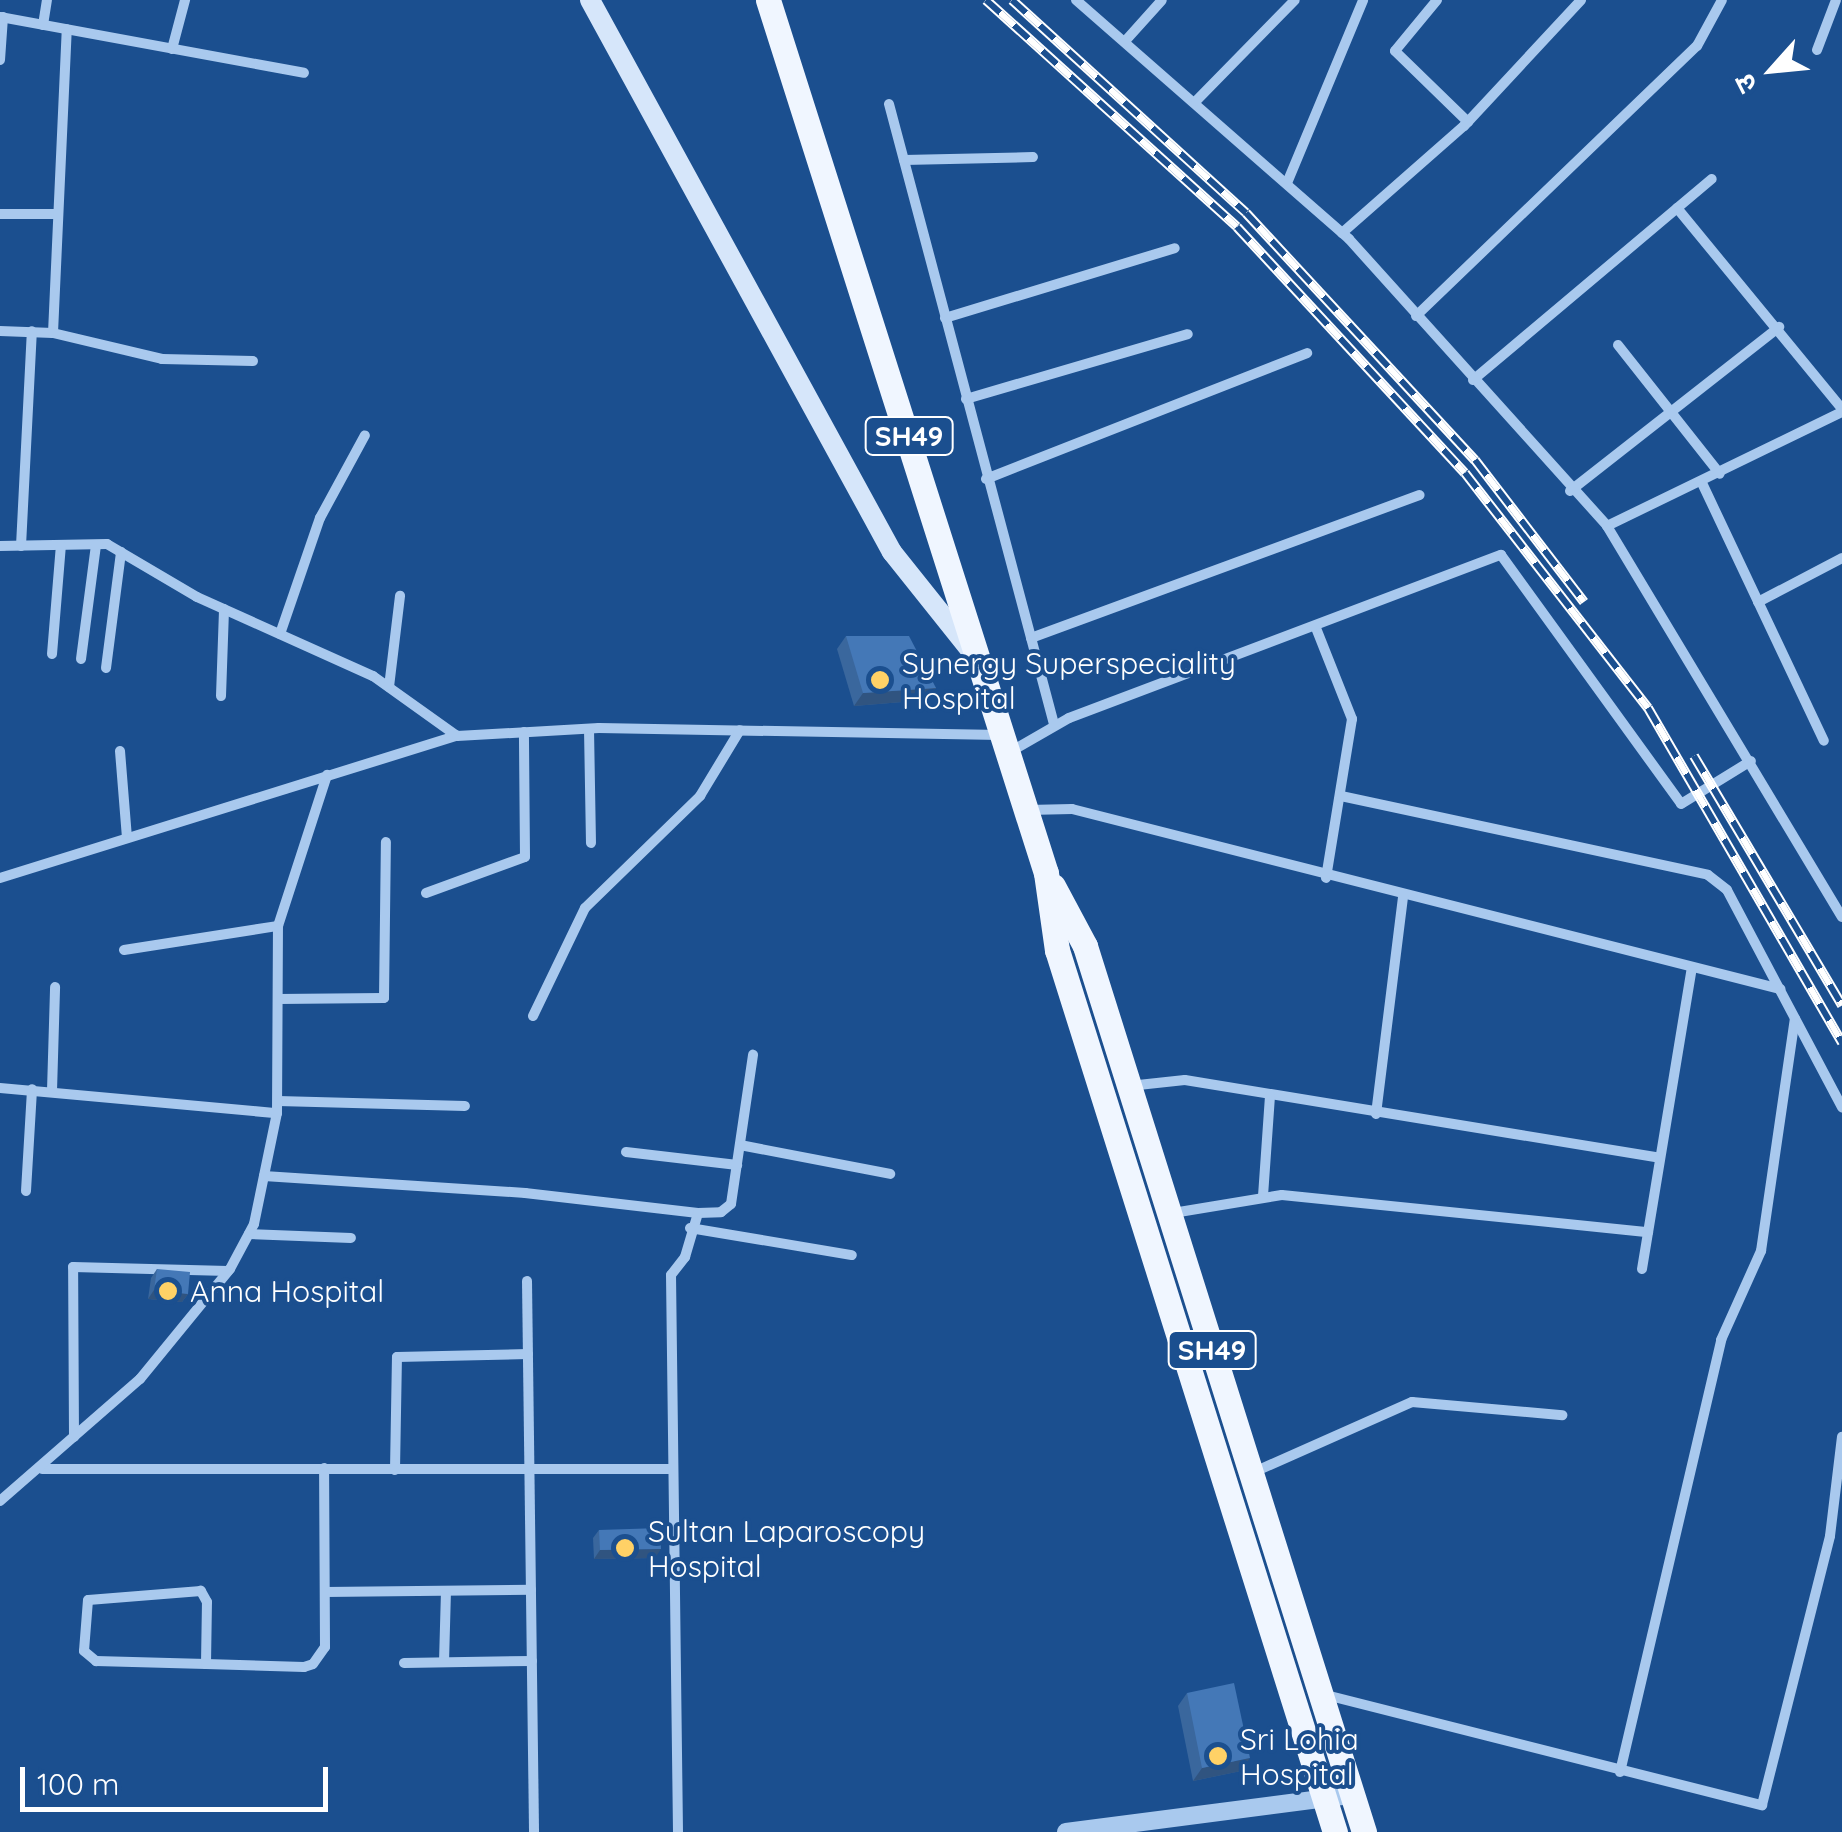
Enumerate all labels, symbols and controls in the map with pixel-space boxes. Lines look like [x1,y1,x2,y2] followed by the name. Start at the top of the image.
[1722,20,1822,120] north arrow
[1726,69,1764,99] text: उ
[864,413,954,459] road number: SH49
[902,645,1236,716] place label: Synergy Superspeciality Hospital
[867,667,893,693] marker: Synergy Superspeciality Hospital
[190,1273,384,1309] place label: Anna Hospital
[155,1278,181,1304] marker: Anna Hospital
[1167,1327,1257,1373] road number: SH49
[648,1513,925,1584] place label: Sultan Laparoscopy Hospital
[612,1535,638,1561] marker: Sultan Laparoscopy Hospital
[1240,1721,1359,1792] place label: Sri Lohia Hospital
[1205,1743,1231,1769] marker: Sri Lohia Hospital
[25,1747,332,1809] scale bar
[37,1765,119,1803] text: 100 m

